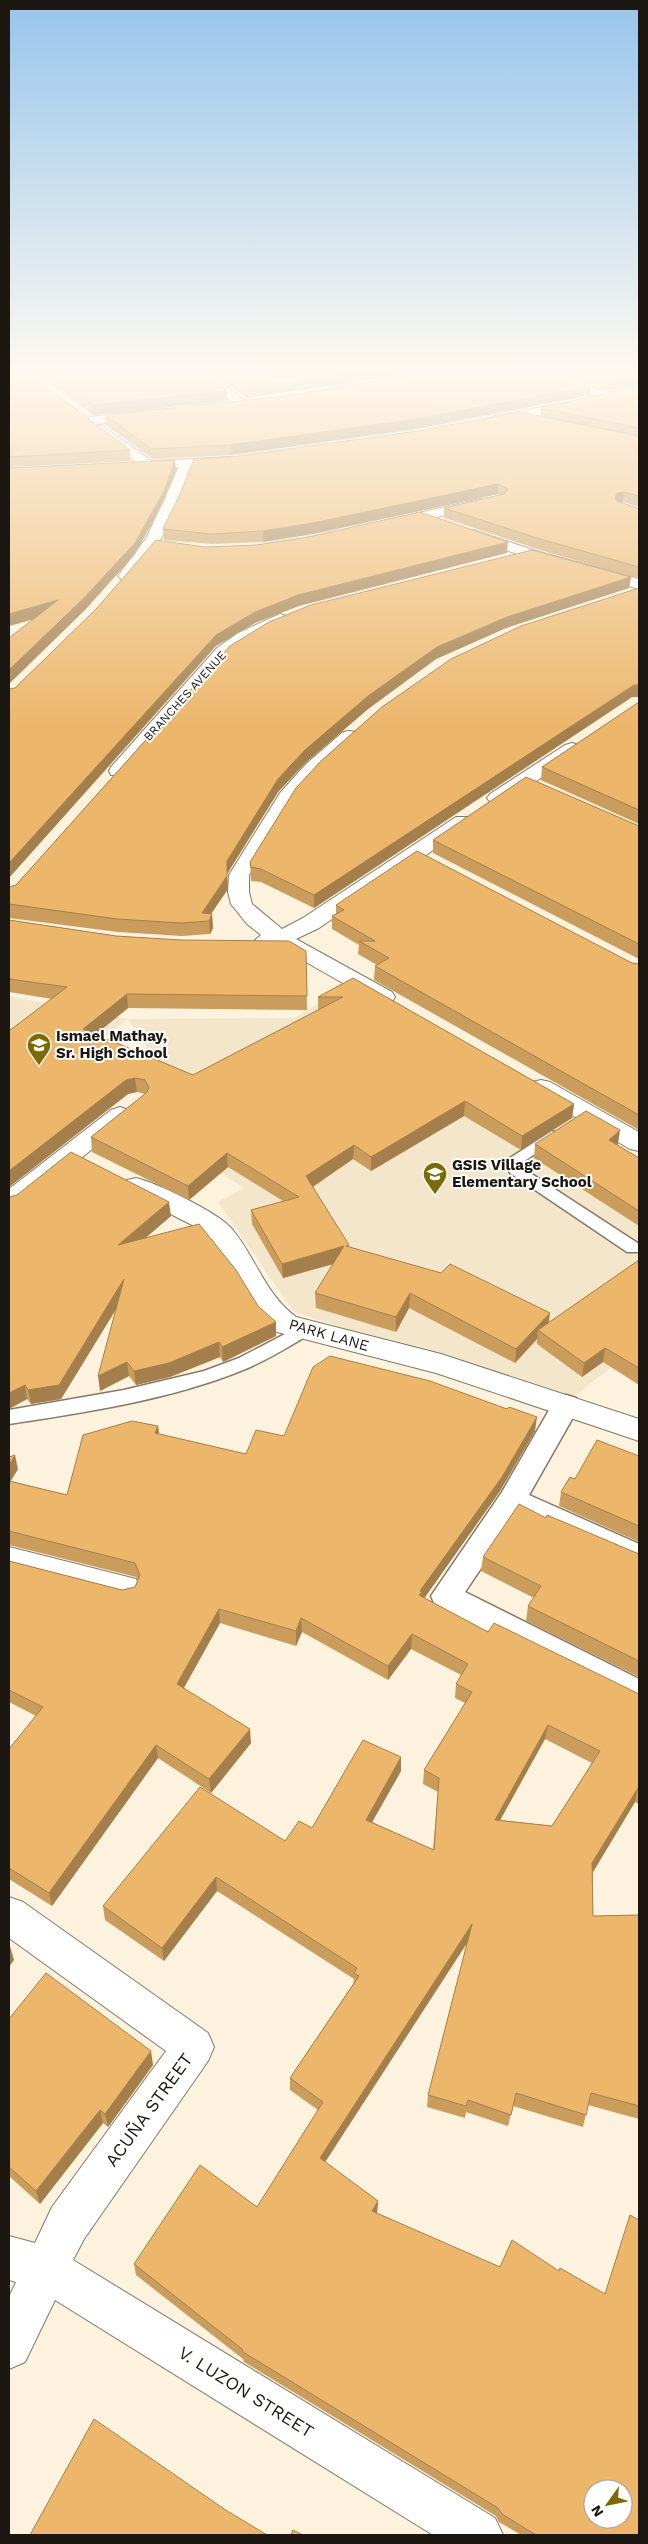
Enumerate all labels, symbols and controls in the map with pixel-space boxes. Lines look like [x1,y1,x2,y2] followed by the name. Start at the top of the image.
[141,648,229,744] street label: BRANCHES AVENUE
[56,1027,168,1062] place label: Ismael Mathay, Sr. High School
[26,1032,52,1066] school or university icon: Ismael Mathay, Sr. High School
[452,1156,592,1191] place label: GSIS Village Elementary School
[422,1161,448,1195] school or university icon: GSIS Village Elementary School
[287,1315,371,1355] street label: PARK LANE
[100,2049,197,2170] street label: ACUÑA STREET
[175,2342,318,2442] street label: V. LUZON STREET
[583,2479,633,2529] north arrow
[588,2502,607,2520] text: N

